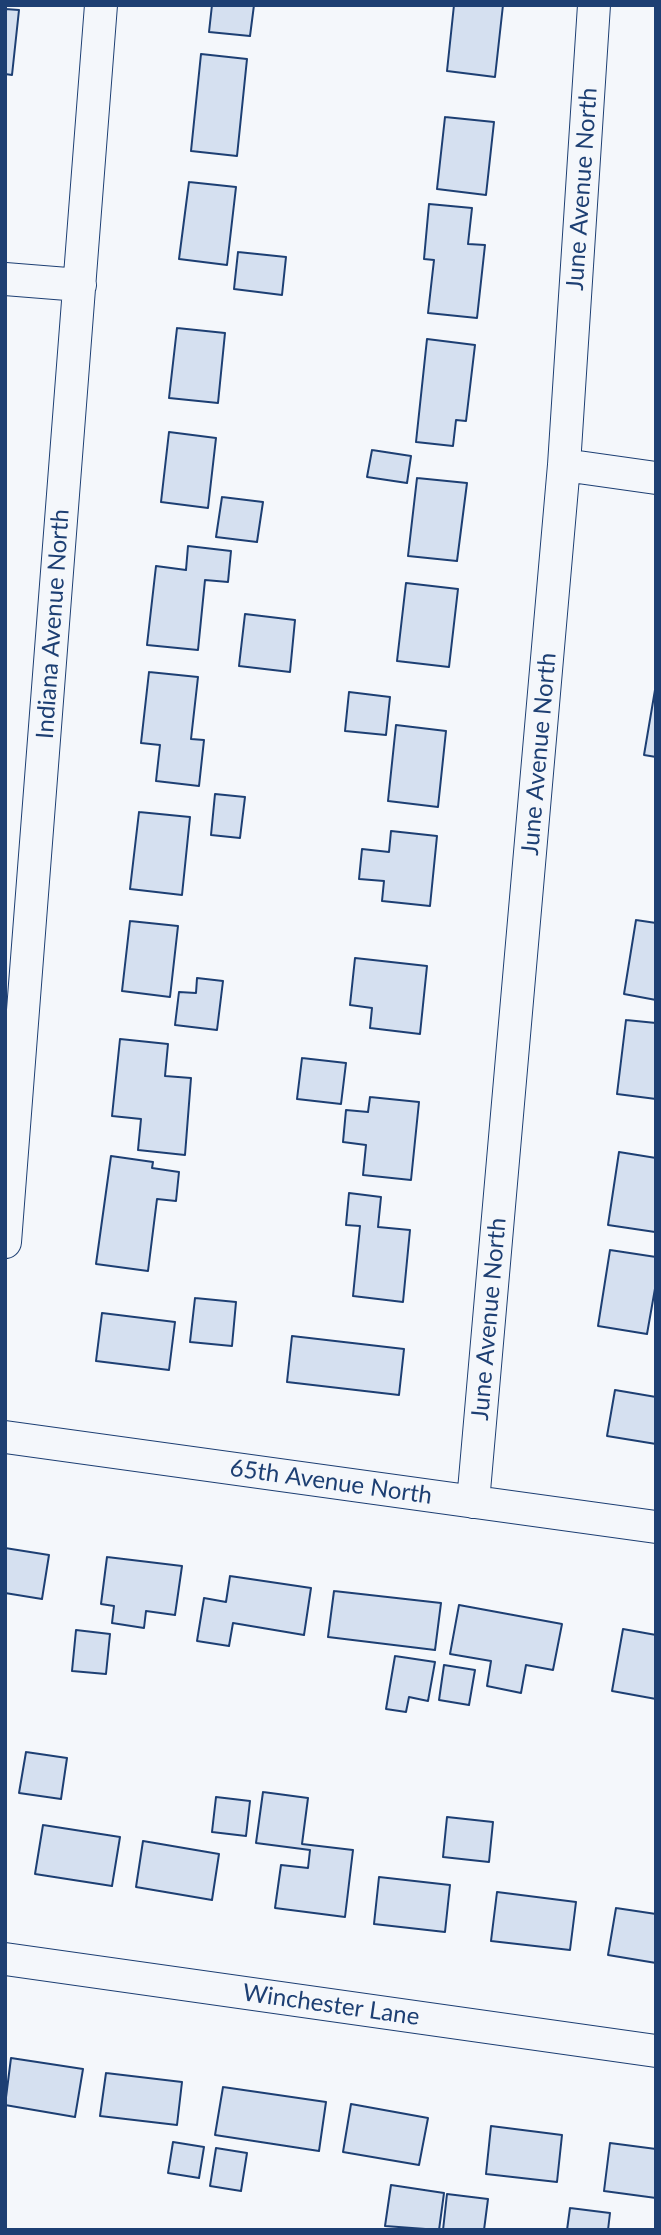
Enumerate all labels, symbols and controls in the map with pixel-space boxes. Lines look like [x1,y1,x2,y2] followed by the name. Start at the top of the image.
[561,87,603,291] street label: June Avenue North
[31,508,75,740] street label: Indiana Avenue North
[516,651,562,857] street label: June Avenue North
[466,1216,512,1422] street label: June Avenue North
[228,1454,434,1510] street label: 65th Avenue North
[241,1978,421,2032] street label: Winchester Lane

